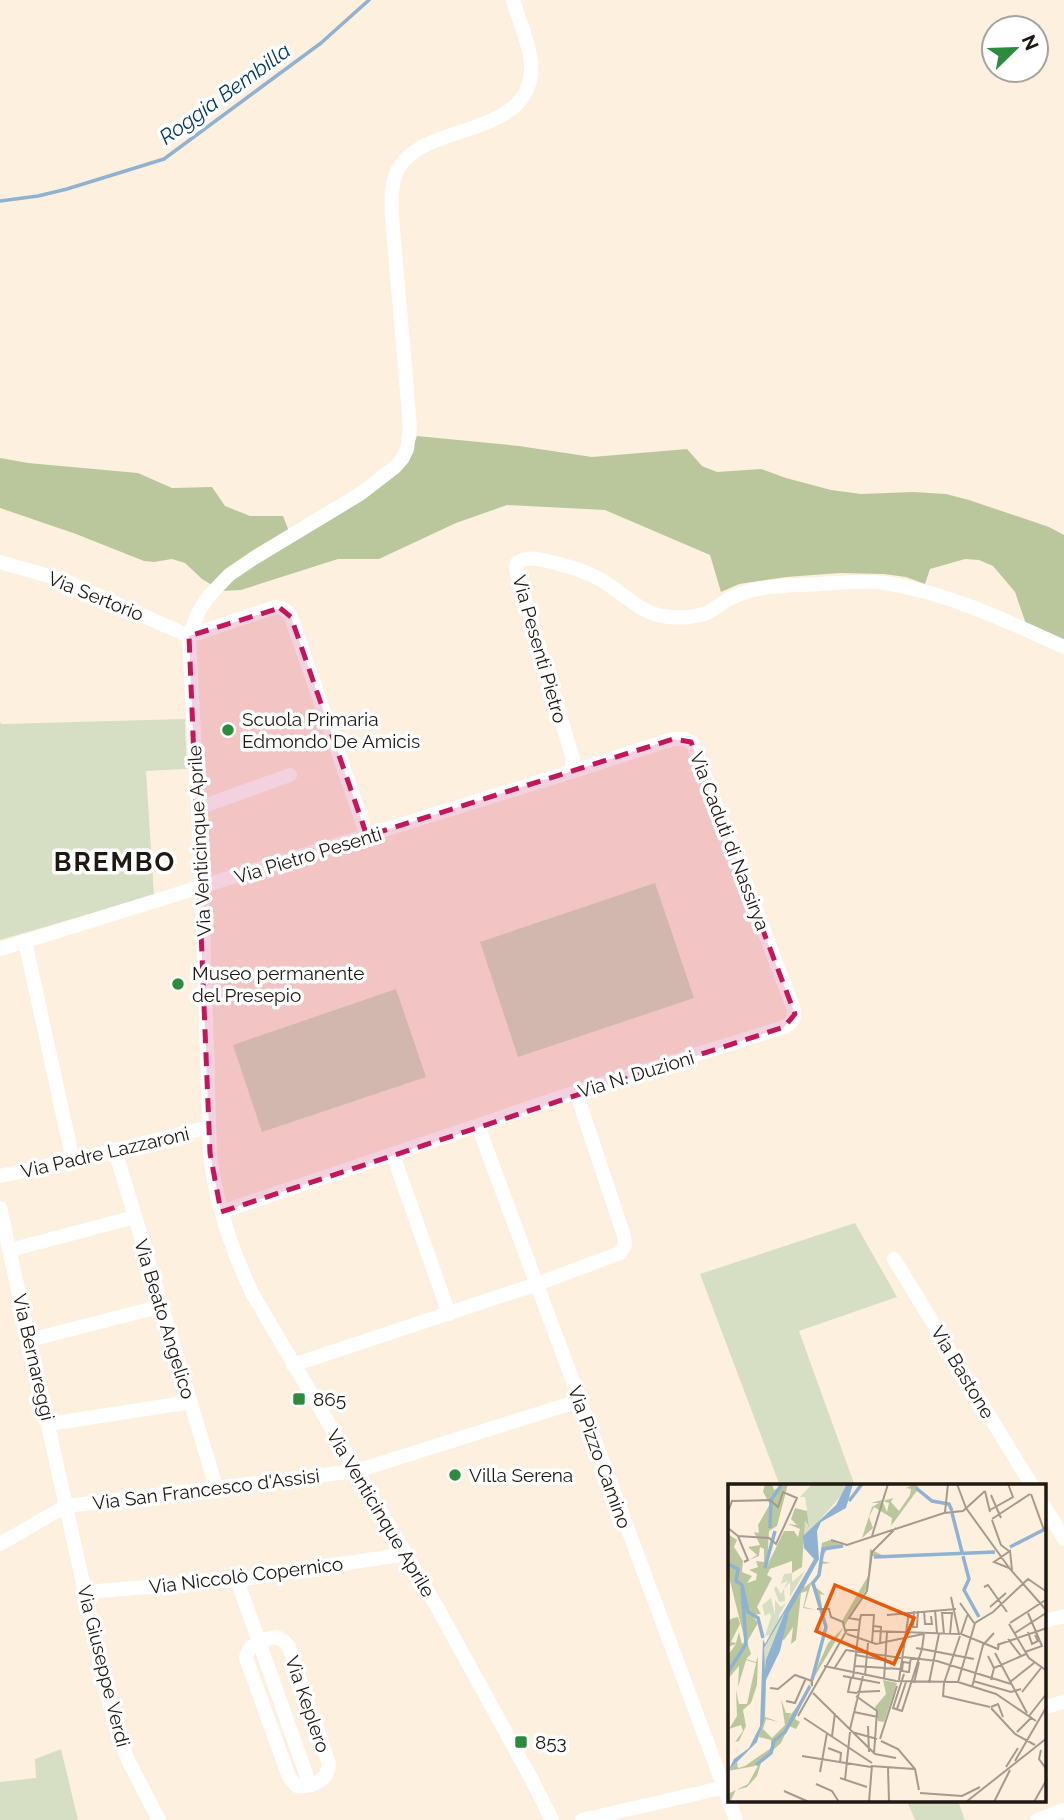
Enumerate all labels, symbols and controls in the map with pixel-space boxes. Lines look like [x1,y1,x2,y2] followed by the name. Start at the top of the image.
[980,14,1050,84] north arrow
[1018,31,1044,53] text: N
[154,38,295,149] water label: Roggia Bembilla
[45,567,147,625] street label: Via Sertorio
[508,573,572,725] street label: Via Pesenti Pietro
[242,708,420,752] place label: Scuola Primaria Edmondo De Amicis
[220,722,236,738] marker: Scuola Primaria Edmondo De Amicis
[183,745,215,937] street label: Via Venticinque Aprile
[686,749,774,933] street label: Via Caduti di Nassirya
[232,822,384,888] street label: Via Pietro Pesenti
[54,847,176,877] district label: BREMBO
[192,962,364,1006] place label: Museo permanente del Presepio
[170,976,186,992] marker: Museo permanente del Presepio
[575,1046,697,1102] street label: Via N. Duzioni
[19,1122,191,1182] street label: Via Padre Lazzaroni
[130,1236,200,1402] street label: Via Beato Angelico
[9,1292,59,1422] street label: Via Bernareggi
[927,1322,999,1422] street label: Via Bastone
[564,1383,636,1531] street label: Via Pizzo Camino
[313,1388,346,1410] place label: 865
[291,1391,307,1407] marker: 865
[322,1425,440,1601] street label: Via Venticinque Aprile
[91,1464,321,1514] street label: Via San Francesco d'Assisi
[469,1464,573,1486] place label: Villa Serena
[447,1467,463,1483] marker: Villa Serena
[728,1484,1046,1802] inset map
[148,1552,344,1598] street label: Via Niccolò Copernico
[73,1583,135,1749] street label: Via Giuseppe Verdi
[281,1653,335,1755] street label: Via Keplero
[535,1731,567,1753] place label: 853
[513,1734,529,1750] marker: 853

